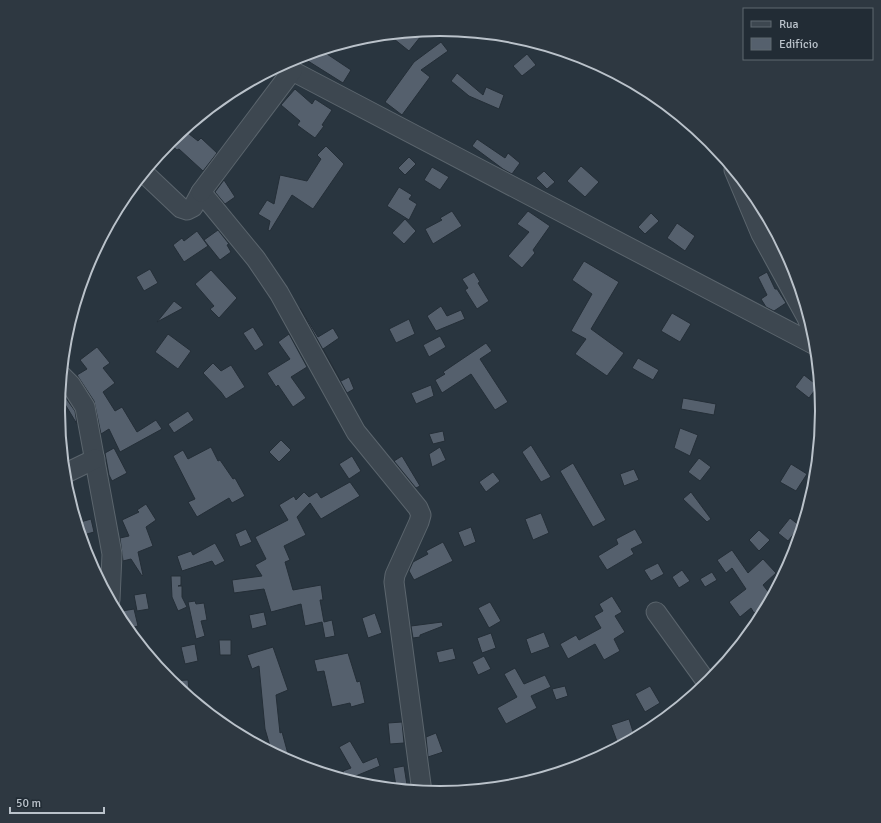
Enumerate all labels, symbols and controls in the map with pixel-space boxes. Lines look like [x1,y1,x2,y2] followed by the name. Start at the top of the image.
[743,8,873,60] legend
[779,17,799,32] text: Rua
[779,37,818,52] text: Edifício
[10,789,104,815] scale bar
[16,796,41,811] text: 50 m

